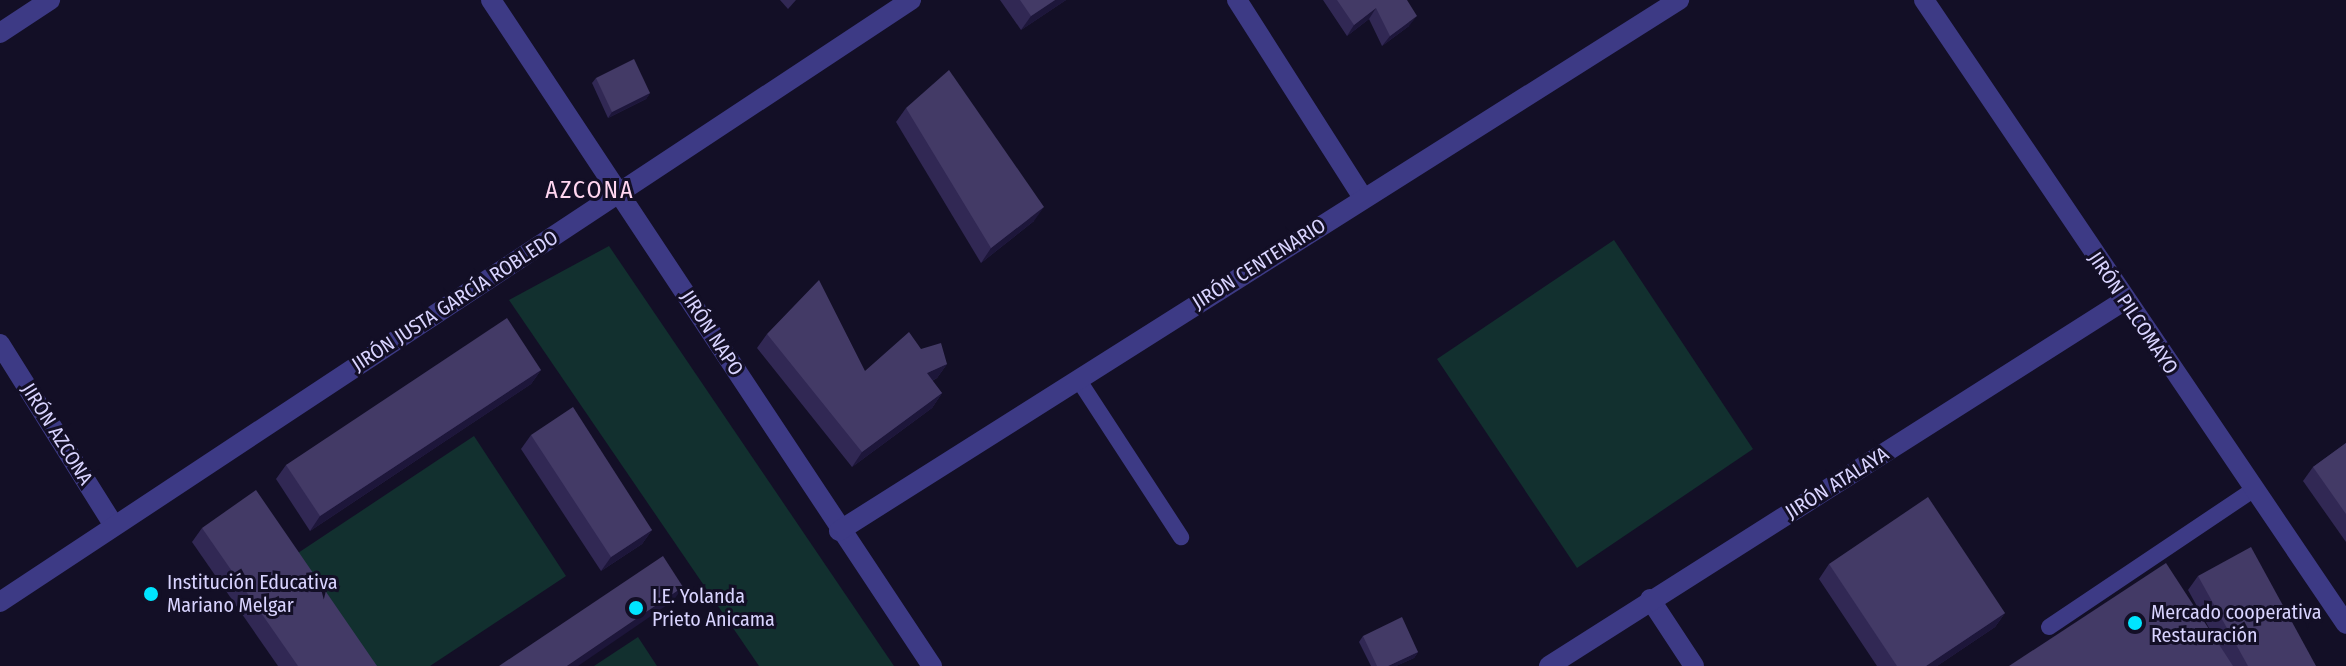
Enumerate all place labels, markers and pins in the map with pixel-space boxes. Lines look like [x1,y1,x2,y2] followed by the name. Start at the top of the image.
[167,570,338,617] place label: Institución Educativa Mariano Melgar
[652,584,775,631] place label: I.E. Yolanda Prieto Anicama
[142,585,160,603] marker: Institución Educativa Mariano Melgar
[627,599,645,617] marker: I.E. Yolanda Prieto Anicama
[2151,600,2322,647] place label: Mercado cooperativa Restauración
[2126,614,2144,632] marker: Mercado cooperativa Restauración

